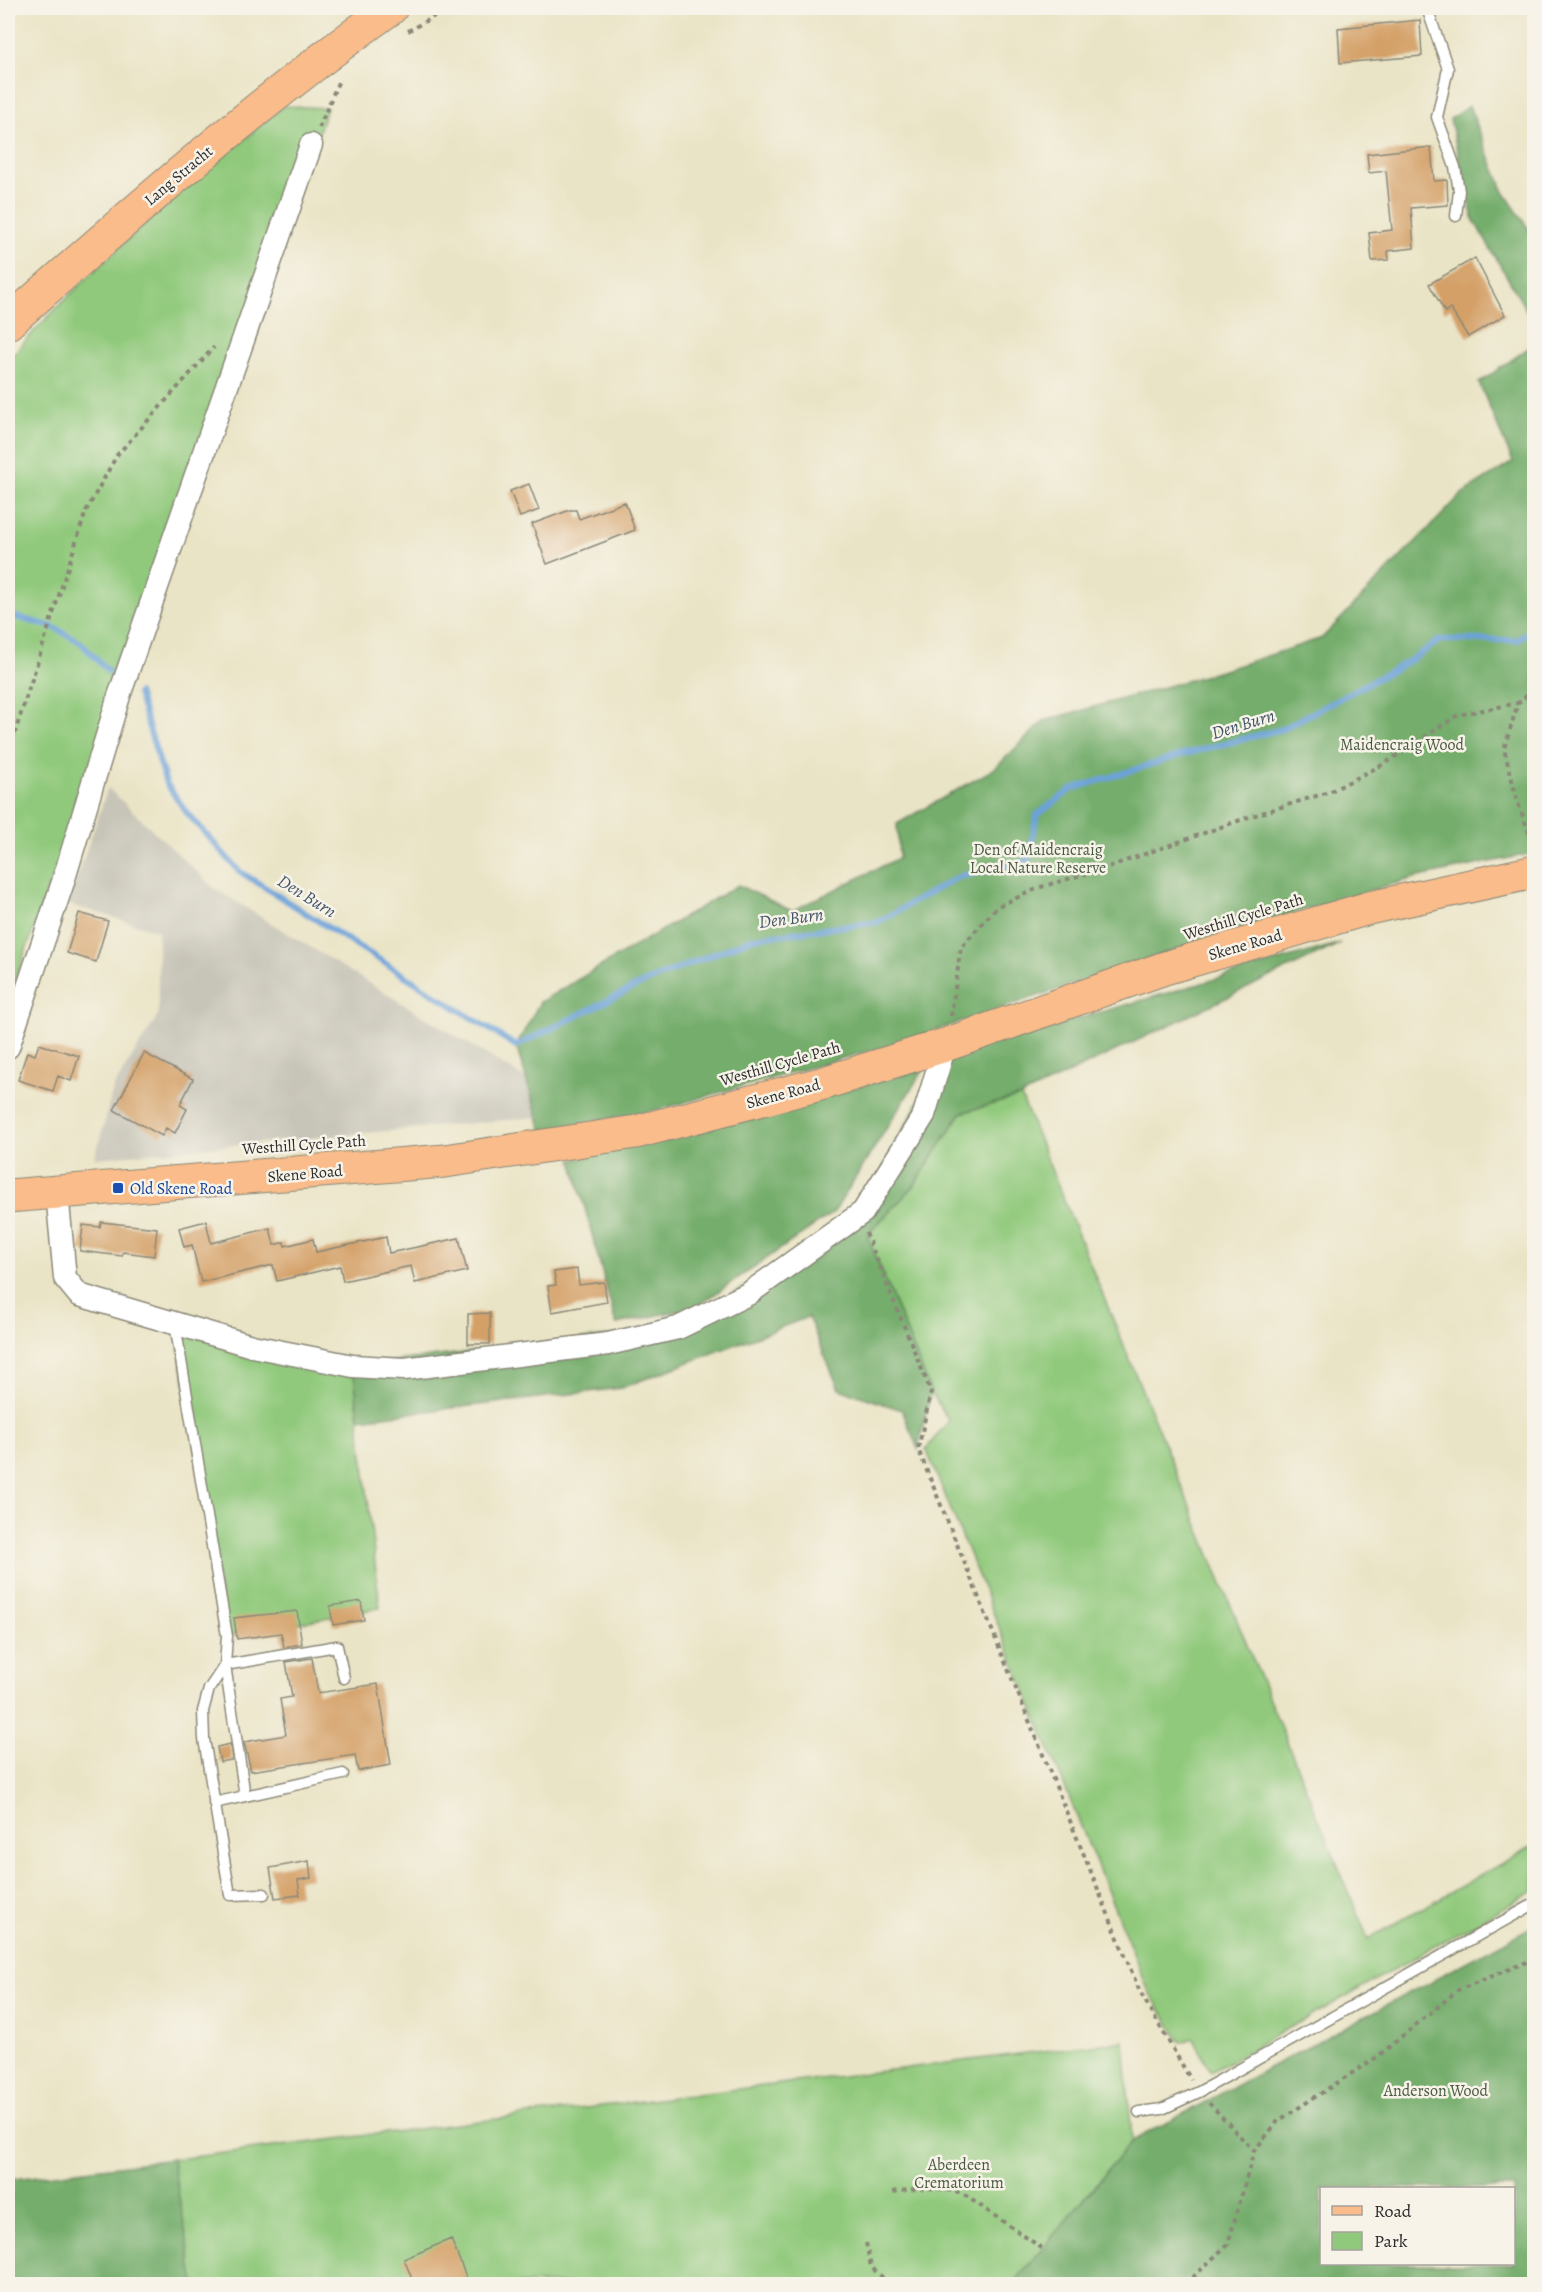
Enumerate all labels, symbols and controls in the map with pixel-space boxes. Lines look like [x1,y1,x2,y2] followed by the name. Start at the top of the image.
[140,141,218,211] street label: Lang Stracht
[1209,703,1278,745] water label: Den Burn
[1340,734,1464,756] park label: Maidencraig Wood
[970,839,1106,879] park label: Den of Maidencraig Local Nature Reserve
[273,869,341,923] water label: Den Burn
[1180,888,1306,946] street label: Westhill Cycle Path
[757,902,825,934] water label: Den Burn
[1206,924,1285,966] street label: Skene Road
[717,1036,843,1092] street label: Westhill Cycle Path
[744,1073,823,1114] street label: Skene Road
[240,1130,367,1160] street label: Westhill Cycle Path
[266,1160,344,1188] street label: Skene Road
[130,1178,233,1200] place label: Old Skene Road
[111,1181,125,1195] marker: Old Skene Road
[1383,2080,1489,2102] park label: Anderson Wood
[914,2154,1004,2194] park label: Aberdeen Crematorium
[1320,2187,1515,2265] legend
[1374,2199,1412,2223] text: Road
[1374,2229,1408,2253] text: Park

